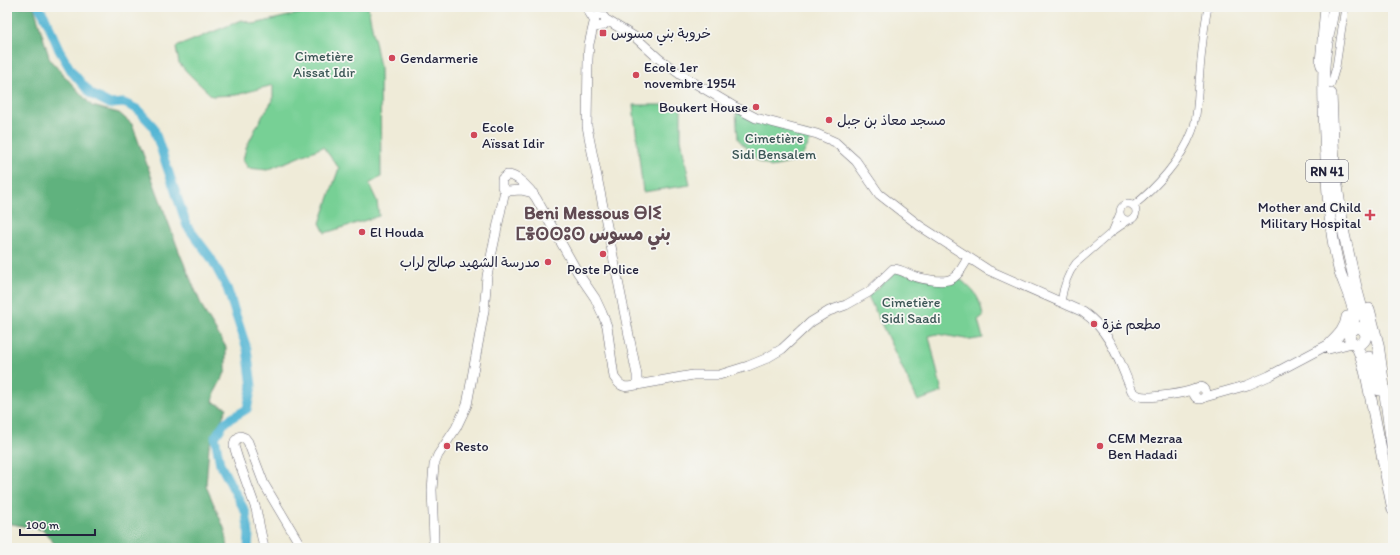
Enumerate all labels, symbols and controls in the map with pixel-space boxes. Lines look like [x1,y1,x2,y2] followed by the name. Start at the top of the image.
[611,25,711,46] place label: خروبة بني مسوس
[598,28,608,38] marker: خروبة بني مسوس
[293,48,356,81] park label: Cimetière Aissat Idir
[400,50,479,67] place label: Gendarmerie
[387,53,397,63] marker: Gendarmerie
[644,59,737,92] place label: Ecole 1er novembre 1954
[631,70,641,80] marker: Ecole 1er novembre 1954
[659,99,748,116] place label: Boukert House
[751,102,761,112] marker: Boukert House
[837,112,946,129] place label: مسجد معاذ بن جبل
[824,115,834,125] marker: مسجد معاذ بن جبل
[482,119,545,152] place label: Ecole Aïssat Idir
[469,130,479,140] marker: Ecole Aïssat Idir
[732,130,817,163] park label: Cimetière Sidi Bensalem
[1306,160,1348,182] road number: RN 41
[1258,199,1362,232] place label: Mother and Child Military Hospital
[515,202,671,250] district label: Beni Messous ⴱⵏⵉ ⵎⴻⵙⵙⵓⵙ بني مسوس
[1364,209,1376,221] marker: Mother and Child Military Hospital
[370,224,425,241] place label: El Houda
[357,227,367,237] marker: El Houda
[598,249,608,259] marker: Poste Police
[400,254,540,272] place label: مدرسة الشهيد صالح لراب
[543,257,553,267] marker: مدرسة الشهيد صالح لراب
[567,261,639,278] place label: Poste Police
[881,294,941,327] park label: Cimetière Sidi Saadi
[1102,316,1161,335] place label: مطعم غزة
[1089,319,1099,329] marker: مطعم غزة
[1108,430,1183,463] place label: CEM Mezraa Ben Hadadi
[455,438,489,455] place label: Resto
[442,441,452,451] marker: Resto
[1095,441,1105,451] marker: CEM Mezraa Ben Hadadi
[20,511,95,537] scale bar
[26,518,59,532] text: 100 m

